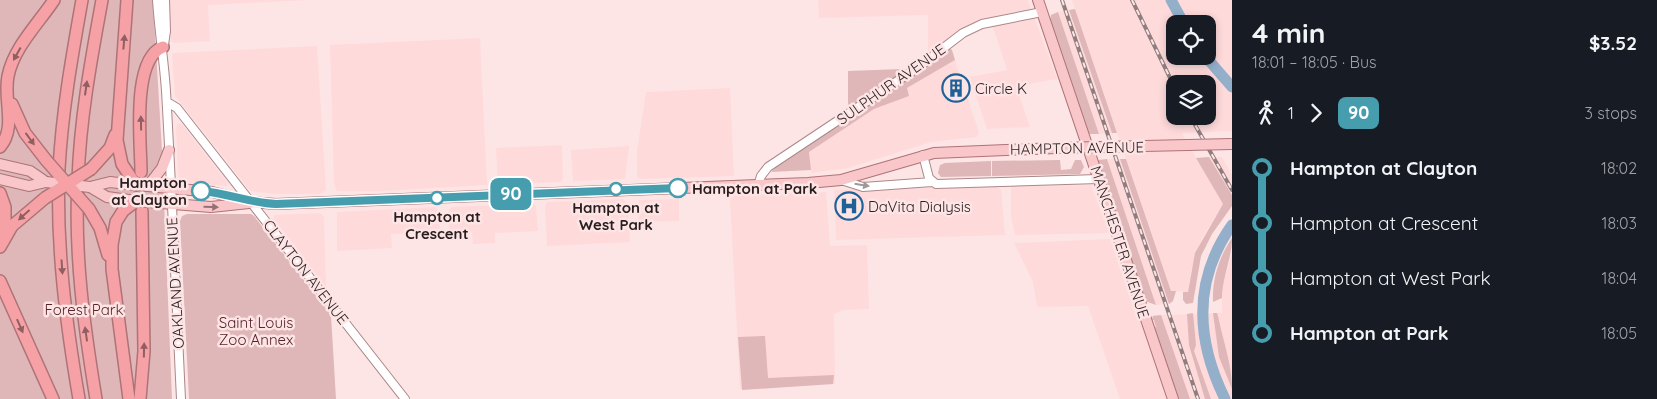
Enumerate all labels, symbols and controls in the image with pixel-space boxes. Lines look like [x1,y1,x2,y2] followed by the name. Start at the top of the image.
[1166,15,1216,125] map controls
[1166,15,1216,65] button: locate
[1252,15,1325,50] text: 4 min
[1589,31,1637,55] text: $3.52
[120,34,128,50] one-way arrow
[833,39,949,129] street label: SULPHUR AVENUE
[12,47,21,61] one-way arrow
[1252,52,1377,72] text: 18:01 – 18:05 · Bus
[941,73,971,103] building icon: Circle K
[1166,75,1216,125] button: layers
[82,79,90,95] one-way arrow
[975,79,1027,98] place label: Circle K
[1252,99,1280,127] icon: walk
[1302,99,1330,127] icon: forward
[1348,101,1369,124] text: 90
[1288,103,1294,123] text: 1
[1585,103,1637,123] text: 3 stops
[137,115,145,131] one-way arrow
[25,132,35,146] one-way arrow
[1010,137,1144,159] street label: HAMPTON AVENUE
[1290,156,1477,180] text: Hampton at Clayton
[1601,158,1637,178] text: 18:02
[1086,163,1154,321] street label: MANCHESTER AVENUE
[111,173,187,209] place label: Hampton at Clayton
[488,178,534,210] line badge: 90
[668,178,688,198] marker: Hampton at Park
[692,179,817,198] place label: Hampton at Park
[191,181,211,201] marker: Hampton at Clayton
[500,182,522,205] text: 90
[609,182,623,196] marker: Hampton at West Park
[854,182,870,190] one-way arrow
[430,191,444,205] marker: Hampton at Crescent
[834,191,864,221] hospital icon: DaVita Dialysis
[868,197,971,216] place label: DaVita Dialysis
[572,198,660,234] place label: Hampton at West Park
[204,203,220,211] one-way arrow
[393,207,481,243] place label: Hampton at Crescent
[18,209,30,221] one-way arrow
[1290,211,1478,235] text: Hampton at Crescent
[1602,213,1637,233] text: 18:03
[259,216,353,328] street label: CLAYTON AVENUE
[162,217,188,349] street label: OAKLAND AVENUE
[58,259,66,275] one-way arrow
[1290,266,1491,290] text: Hampton at West Park
[1601,268,1637,288] text: 18:04
[44,300,124,319] park label: Forest Park
[219,313,293,349] park label: Saint Louis Zoo Annex
[16,319,24,333] one-way arrow
[1290,321,1449,345] text: Hampton at Park
[1601,323,1637,343] text: 18:05
[81,325,89,341] one-way arrow
[140,342,148,358] one-way arrow

